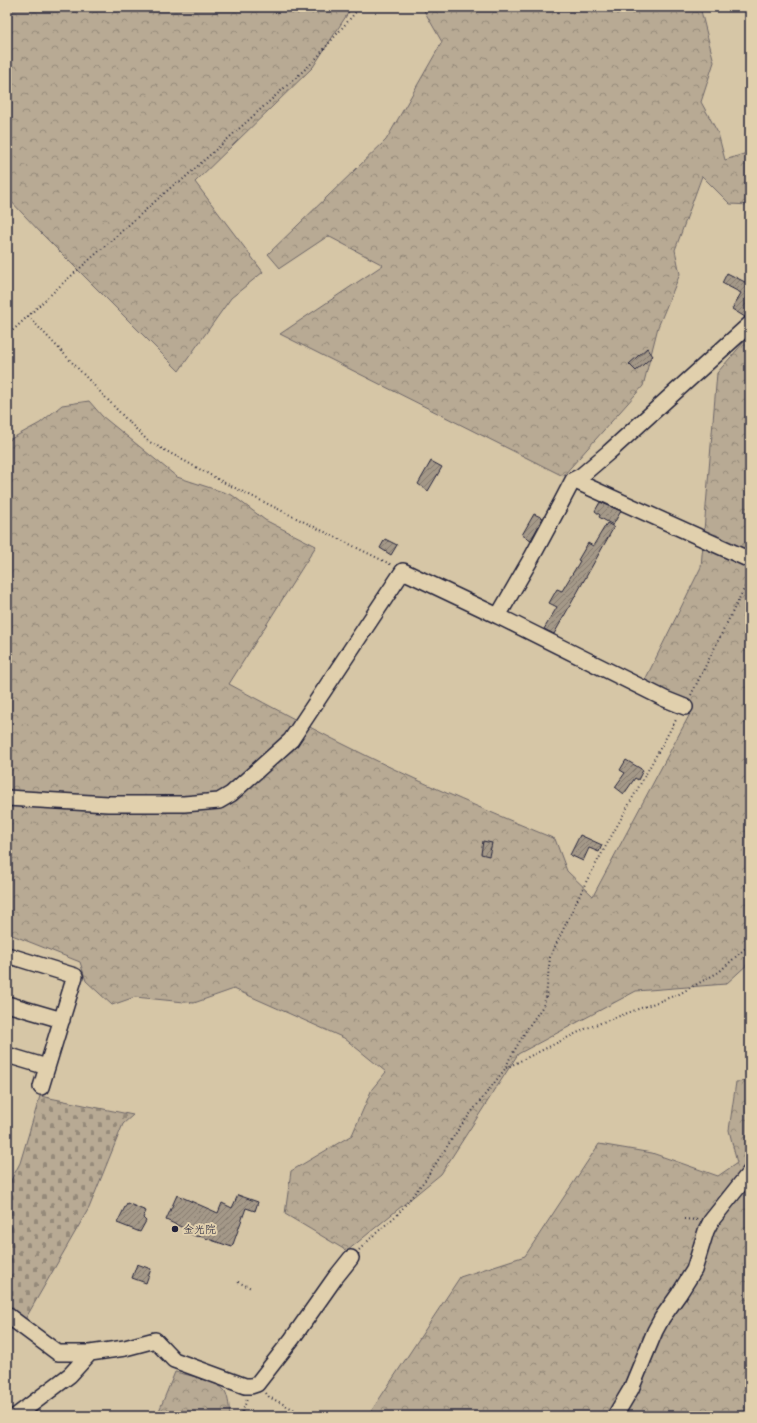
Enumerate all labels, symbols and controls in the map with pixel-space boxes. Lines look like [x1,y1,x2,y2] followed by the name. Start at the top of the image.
[170,1224,180,1234] marker: 金光院
[183,1224,216,1237] place label: 金光院

